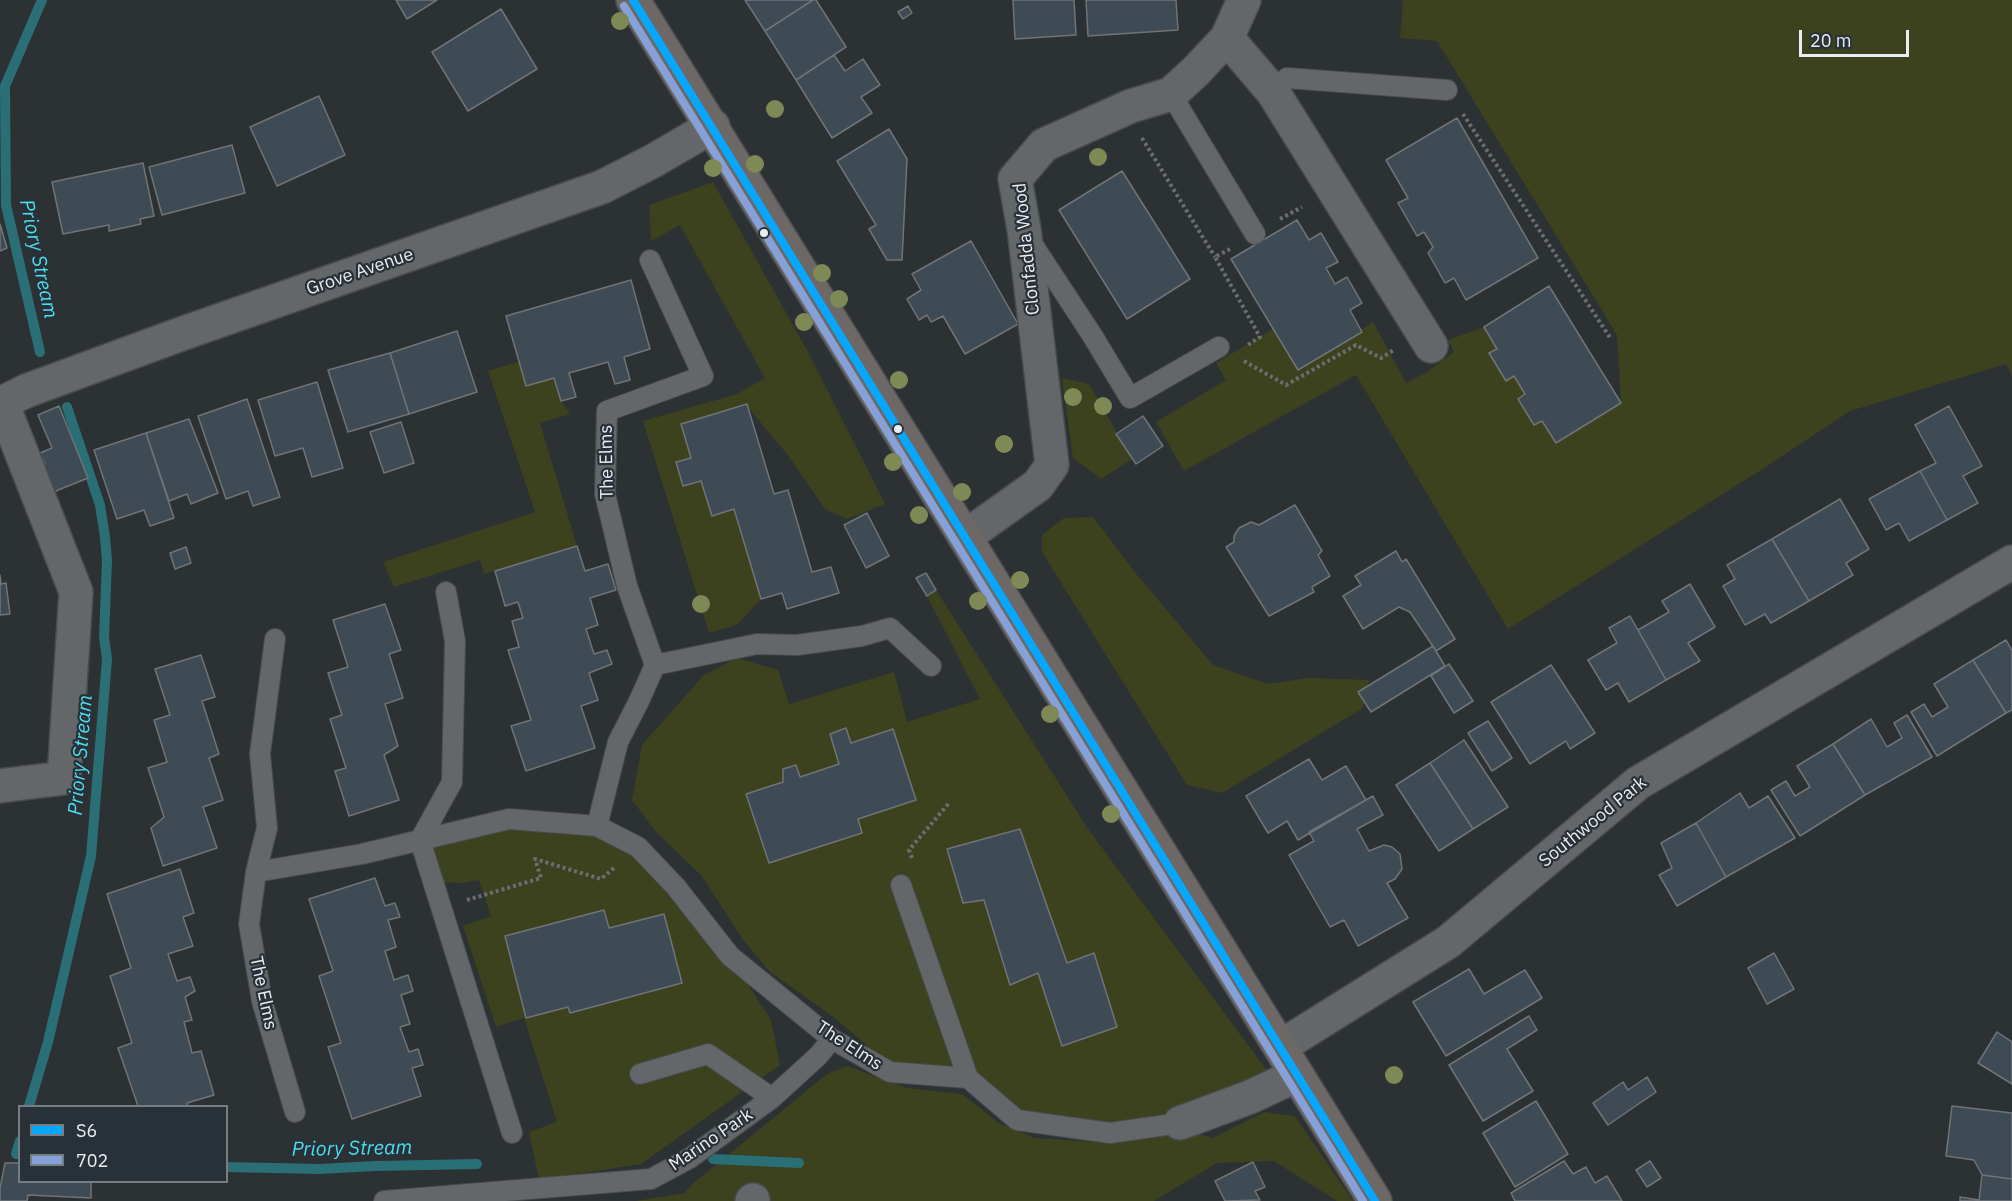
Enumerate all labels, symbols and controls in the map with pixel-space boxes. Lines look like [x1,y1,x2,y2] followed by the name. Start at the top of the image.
[1802,18,1912,56] scale bar
[1810,29,1852,52] text: 20 m
[1009,182,1045,316] street label: Clonfadda Wood
[14,197,62,321] water label: Priory Stream
[758,227,770,239] unlabelled marker
[304,244,416,300] street label: Grove Avenue
[892,423,904,435] unlabelled marker
[596,425,618,499] street label: The Elms
[64,694,98,816] water label: Priory Stream
[1535,772,1651,872] street label: Southwood Park
[245,954,281,1032] street label: The Elms
[812,1017,886,1075] street label: The Elms
[665,1104,757,1176] street label: Marino Park
[18,1105,228,1183] legend
[76,1119,97,1142] text: S6
[291,1136,413,1162] water label: Priory Stream
[76,1149,108,1172] text: 702

